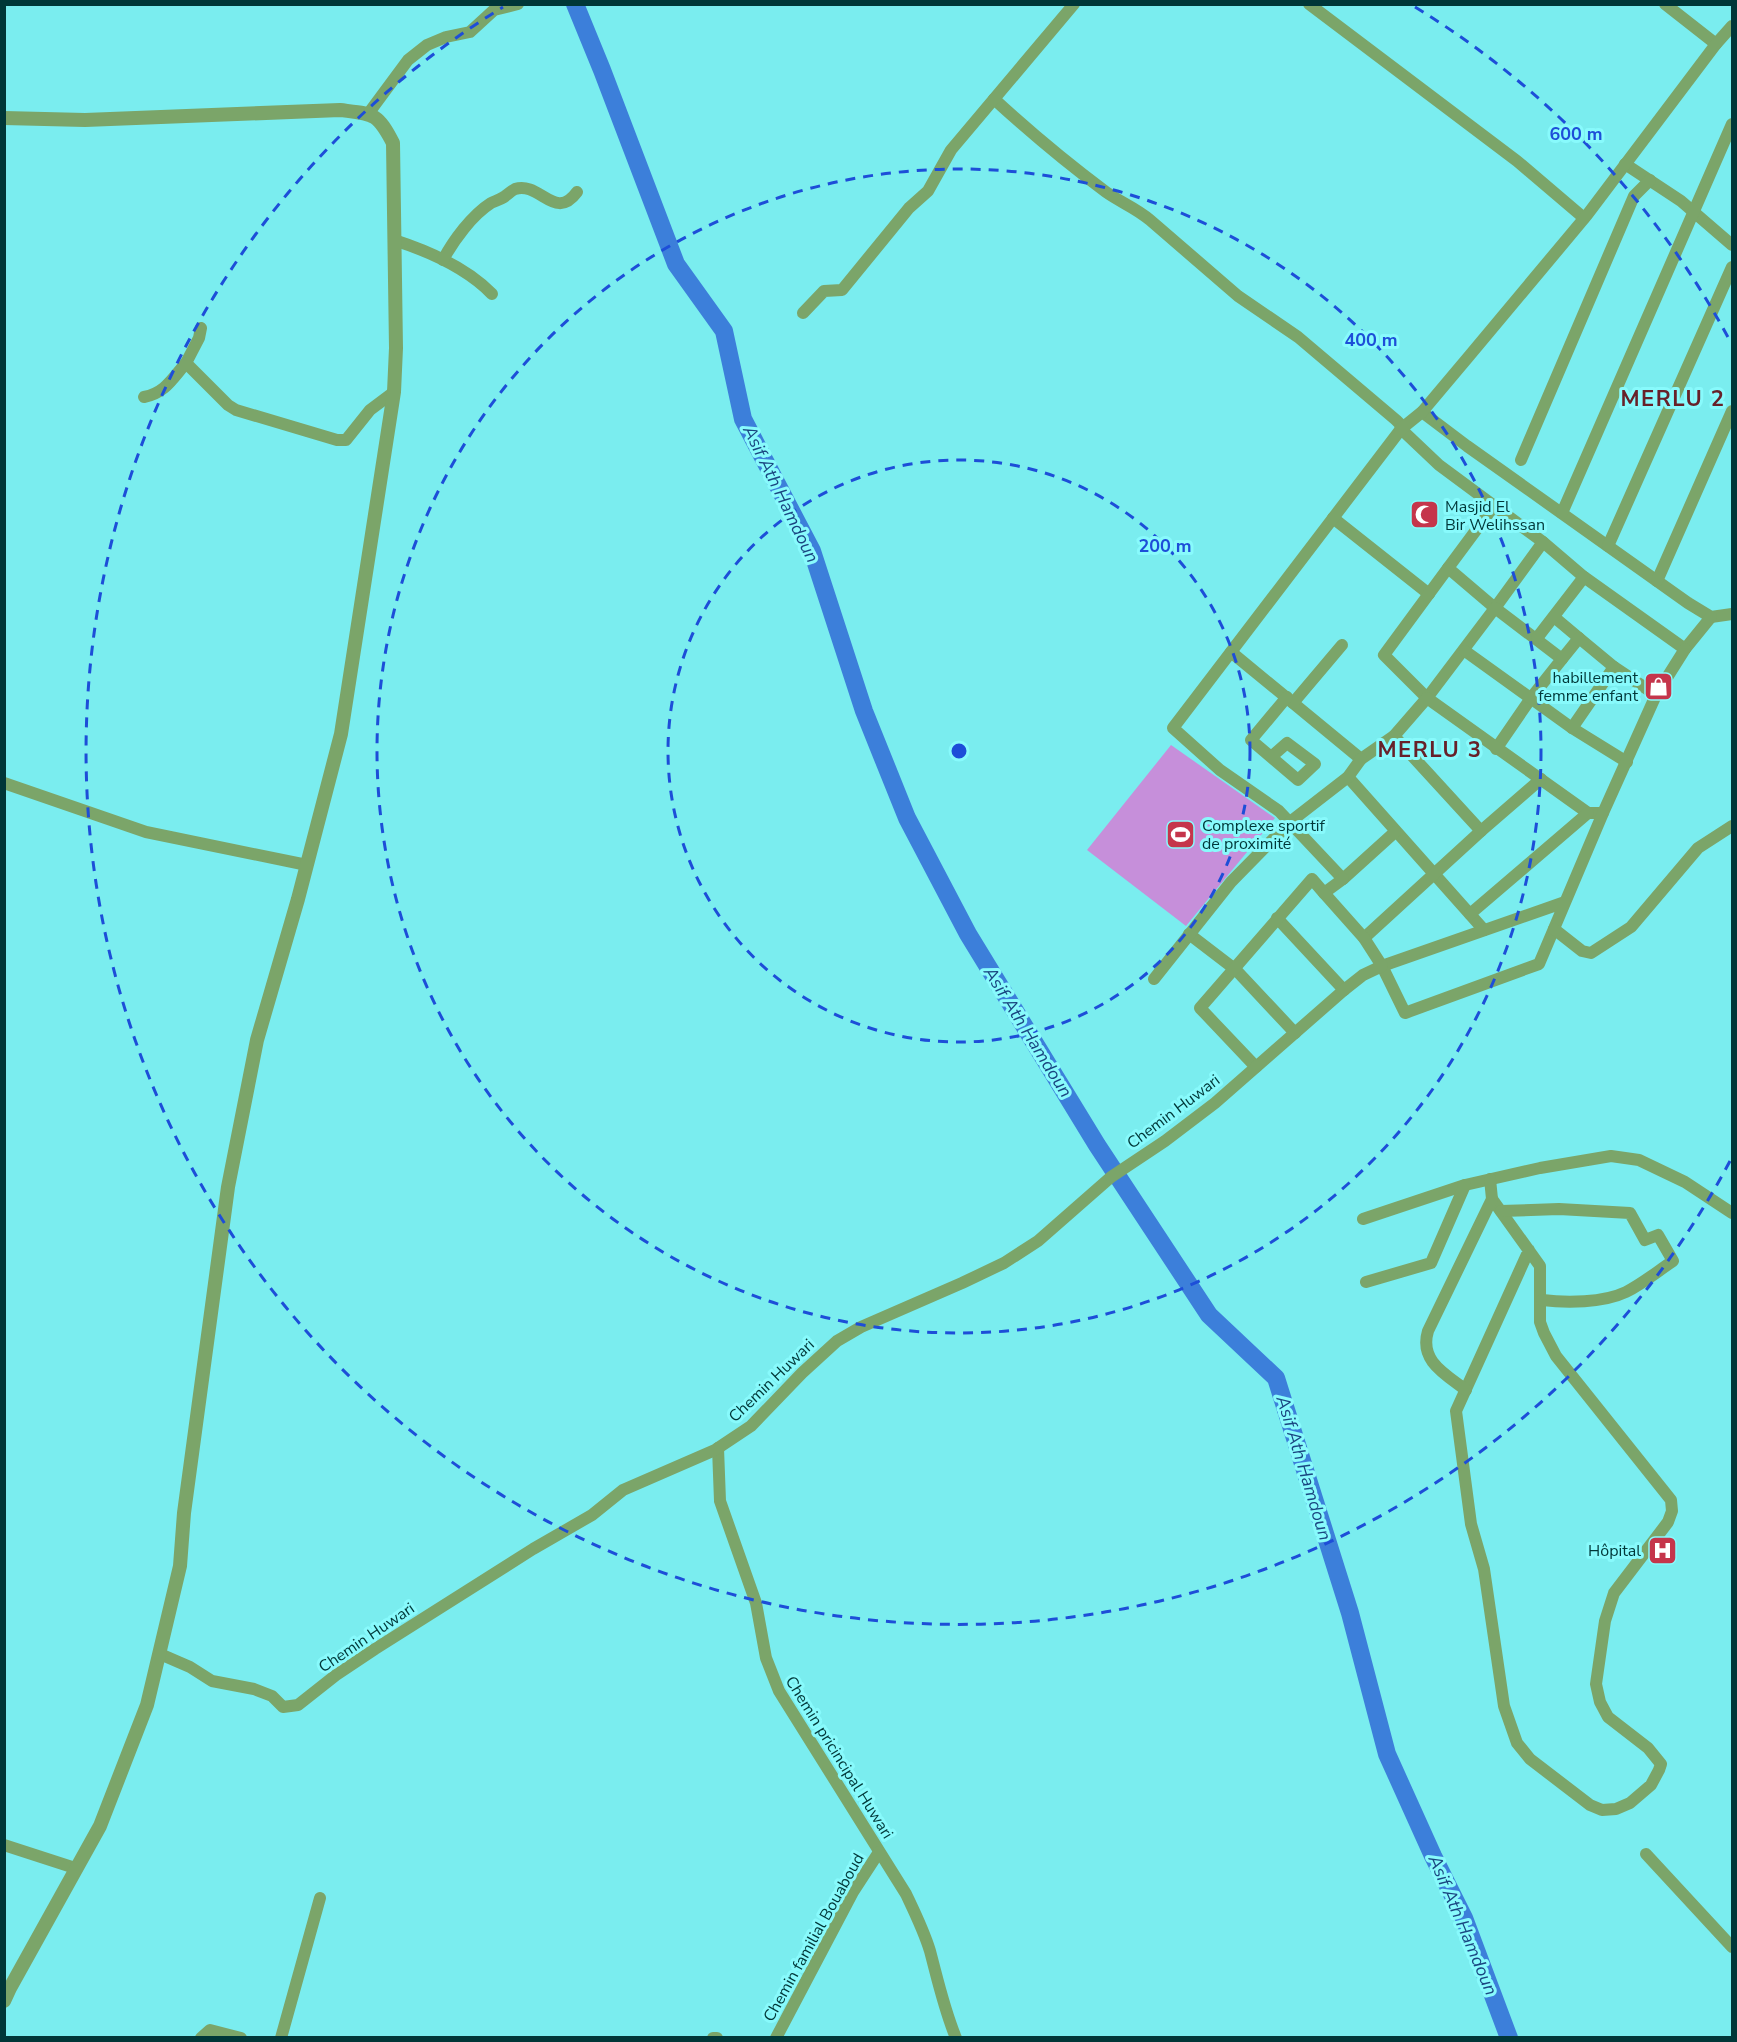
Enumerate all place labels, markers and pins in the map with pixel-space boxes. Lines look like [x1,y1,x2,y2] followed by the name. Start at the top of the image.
[1445,496,1545,536] place label: Masjid El Bir Welihssan
[1408,499,1440,531] mosque icon: Masjid El Bir Welihssan
[1538,667,1638,707] place label: habillement femme enfant
[1643,670,1675,702] shop icon: habillement femme enfant
[949,741,969,761] centre of rings
[1202,815,1325,855] place label: Complexe sportif de proximité
[1165,818,1197,850] sports icon: Complexe sportif de proximité
[1646,1534,1678,1566] hospital icon: Hôpital
[1588,1540,1641,1562] place label: Hôpital

